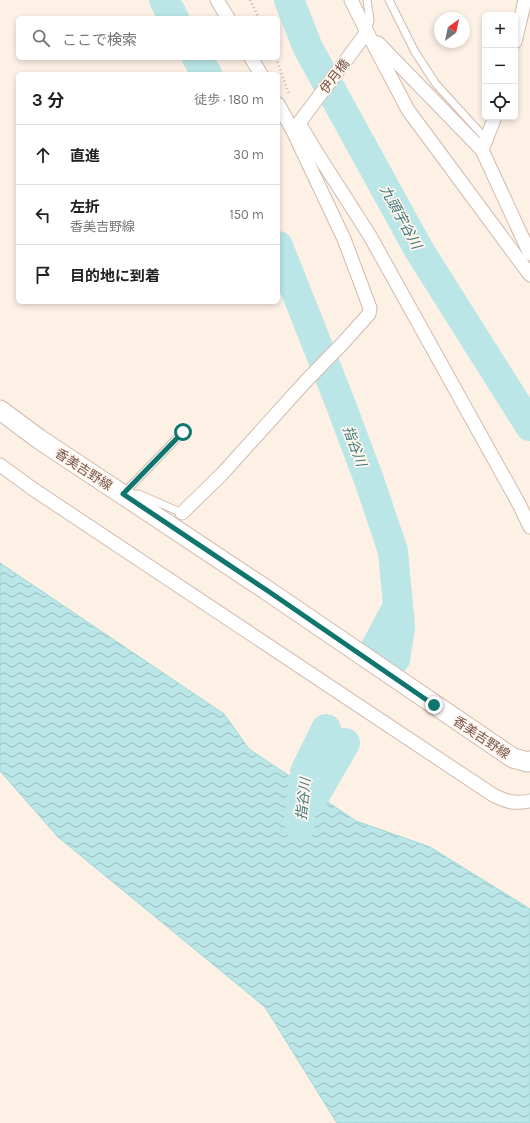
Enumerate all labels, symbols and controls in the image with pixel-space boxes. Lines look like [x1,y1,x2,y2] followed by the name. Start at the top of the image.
[434,12,470,48] north arrow
[482,12,518,120] map controls
[482,12,518,48] button: +
[16,16,280,60] search box
[30,27,52,49] icon: search
[62,31,137,49] text: ここで検索
[482,48,518,84] button: −
[317,56,352,96] street label: 伊月橋
[482,84,518,120] button: locate
[32,90,64,110] text: 3 分
[194,92,264,107] text: 徒歩 · 180 m
[32,144,54,166] icon: ahead
[70,147,100,165] text: 直進
[233,147,264,162] text: 30 m
[376,183,426,254] water label: 九頭宇谷川
[70,198,100,216] text: 左折
[32,204,54,226] icon: left
[229,207,264,222] text: 150 m
[70,219,135,234] text: 香美吉野線
[32,264,54,286] icon: arrive
[70,267,160,285] text: 目的地に到着
[174,423,192,441] route start
[339,424,370,471] water label: 指谷川
[52,445,115,493] street label: 香美吉野線
[425,696,443,714] route end
[451,713,513,762] street label: 香美吉野線
[293,775,314,821] water label: 指谷川

